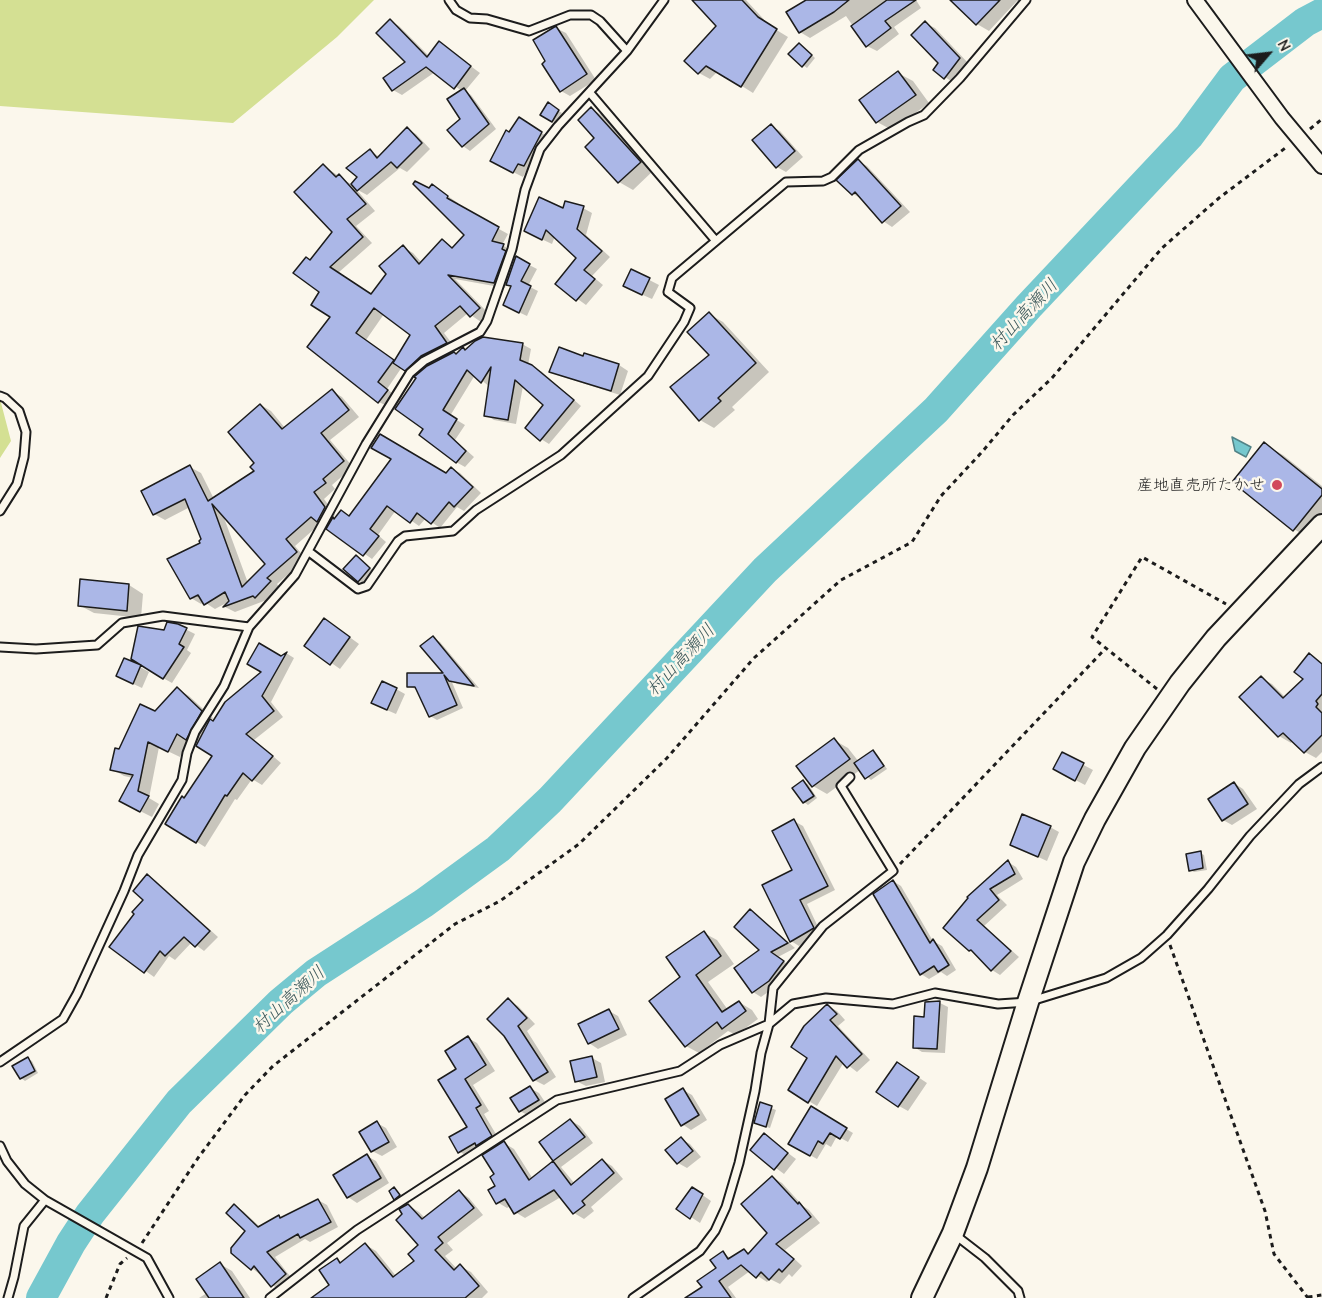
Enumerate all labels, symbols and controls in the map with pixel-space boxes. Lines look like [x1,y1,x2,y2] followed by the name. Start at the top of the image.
[1238,24,1298,84] north arrow
[1273,37,1294,54] text: N
[985,275,1063,355] water label: 村山高瀬川
[1137,475,1265,495] place label: 産地直売所たかせ
[1270,478,1284,492] marker: 産地直売所たかせ
[642,620,720,700] water label: 村山高瀬川
[248,962,330,1038] water label: 村山高瀬川

